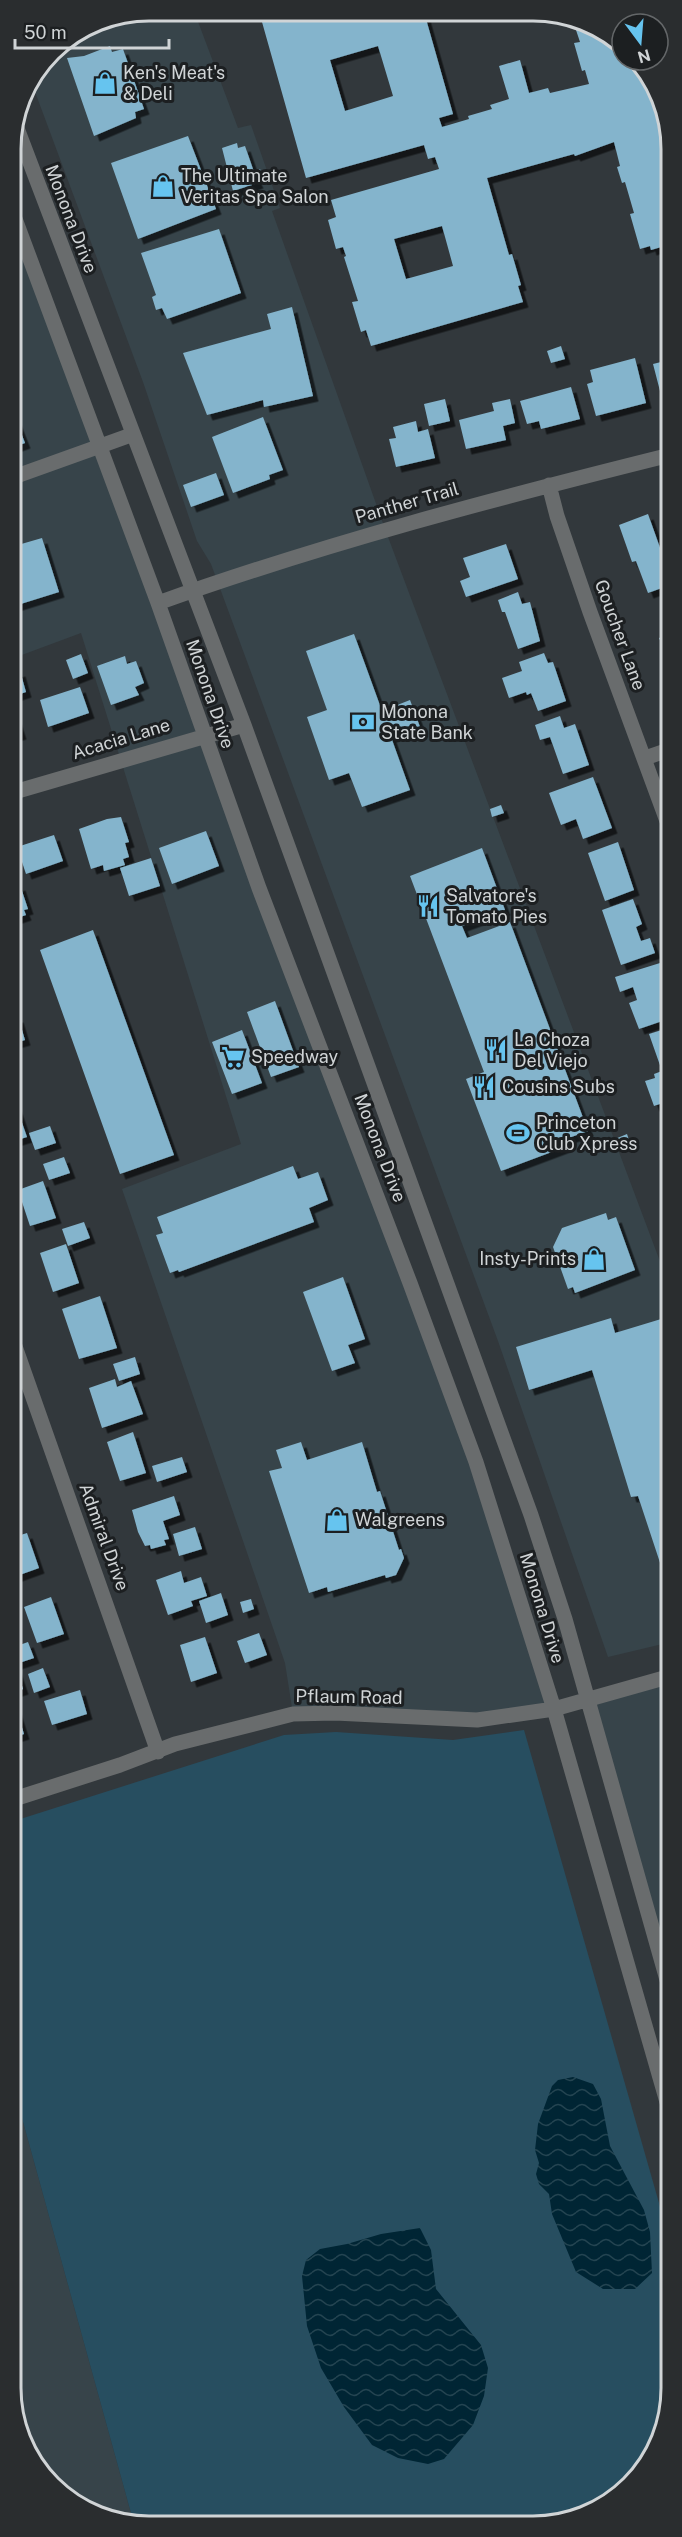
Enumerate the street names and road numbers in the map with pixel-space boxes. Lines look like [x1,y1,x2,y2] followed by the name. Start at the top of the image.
[41,162,102,276] street label: Monona Drive
[353,478,461,527] street label: Panther Trail
[591,577,650,693] street label: Goucher Lane
[182,636,239,751] street label: Monona Drive
[69,714,172,763] street label: Acacia Lane
[350,1091,411,1205] street label: Monona Drive
[75,1480,134,1594] street label: Admiral Drive
[516,1550,569,1666] street label: Monona Drive
[295,1685,403,1708] street label: Pflaum Road

